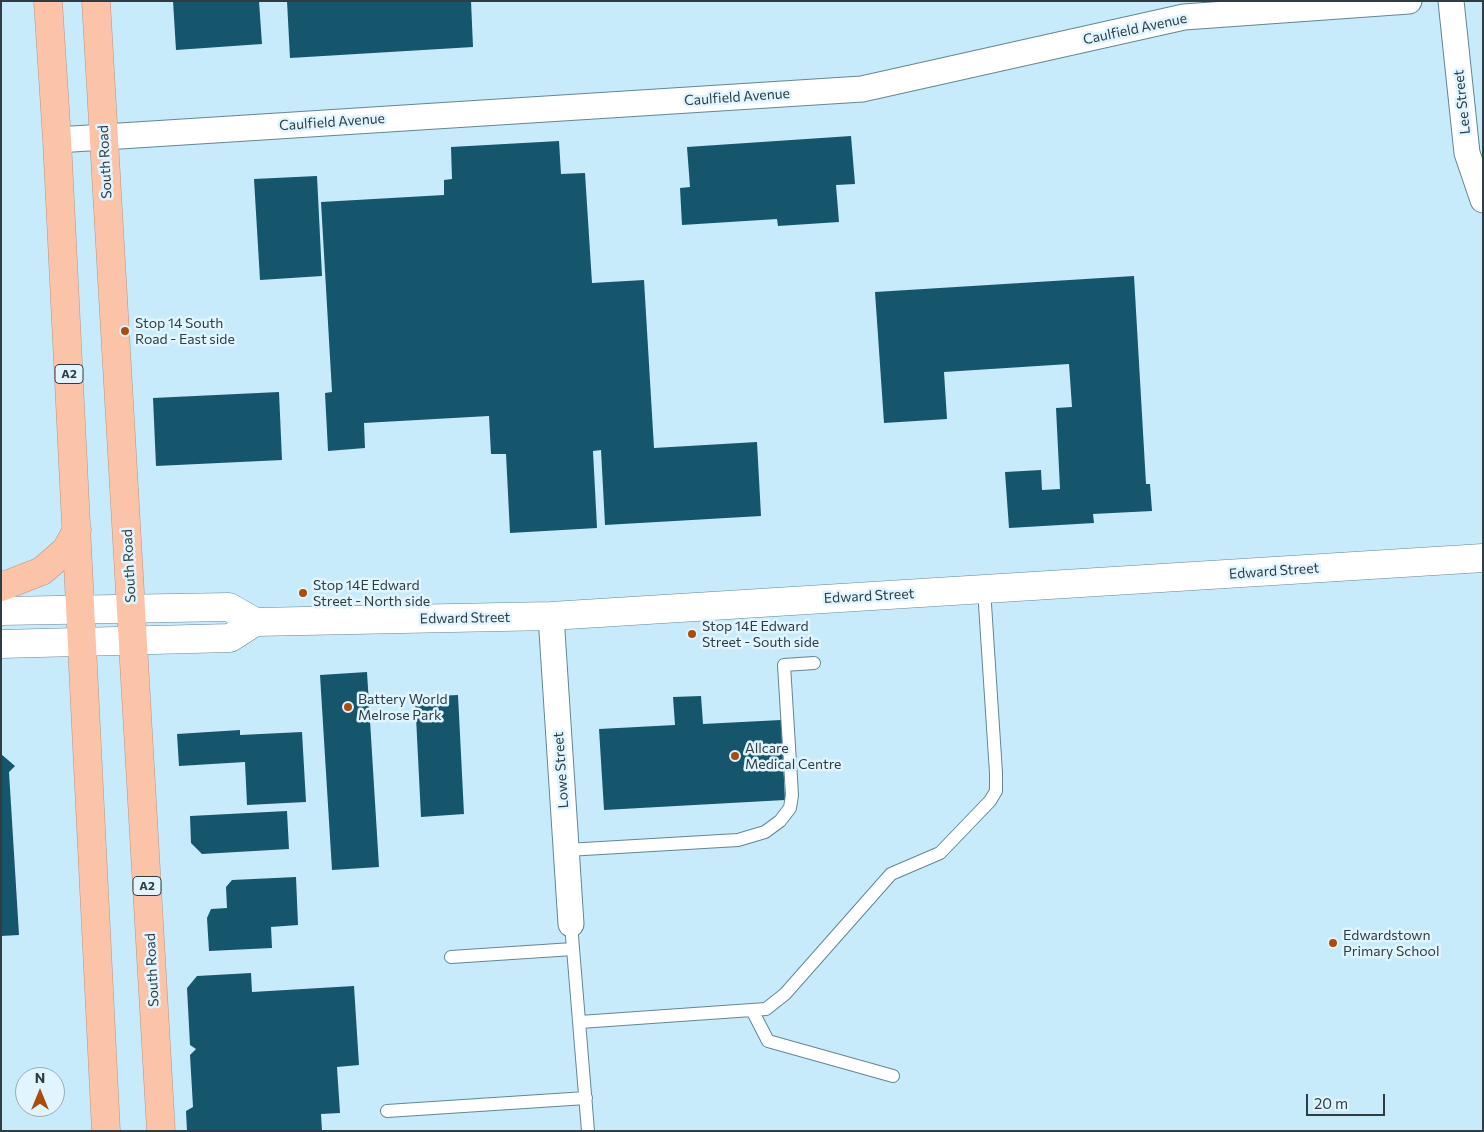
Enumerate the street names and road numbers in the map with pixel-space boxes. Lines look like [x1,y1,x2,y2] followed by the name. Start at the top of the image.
[1082,10,1188,48] street label: Caulfield Avenue
[1450,69,1474,135] street label: Lee Street
[684,85,790,109] street label: Caulfield Avenue
[279,110,385,134] street label: Caulfield Avenue
[95,125,115,199] street label: South Road
[55,364,83,384] road number: A2
[119,529,139,603] street label: South Road
[1228,559,1320,583] street label: Edward Street
[823,585,915,607] street label: Edward Street
[420,609,510,627] street label: Edward Street
[550,731,572,809] street label: Lowe Street
[133,876,161,896] road number: A2
[142,933,162,1007] street label: South Road

